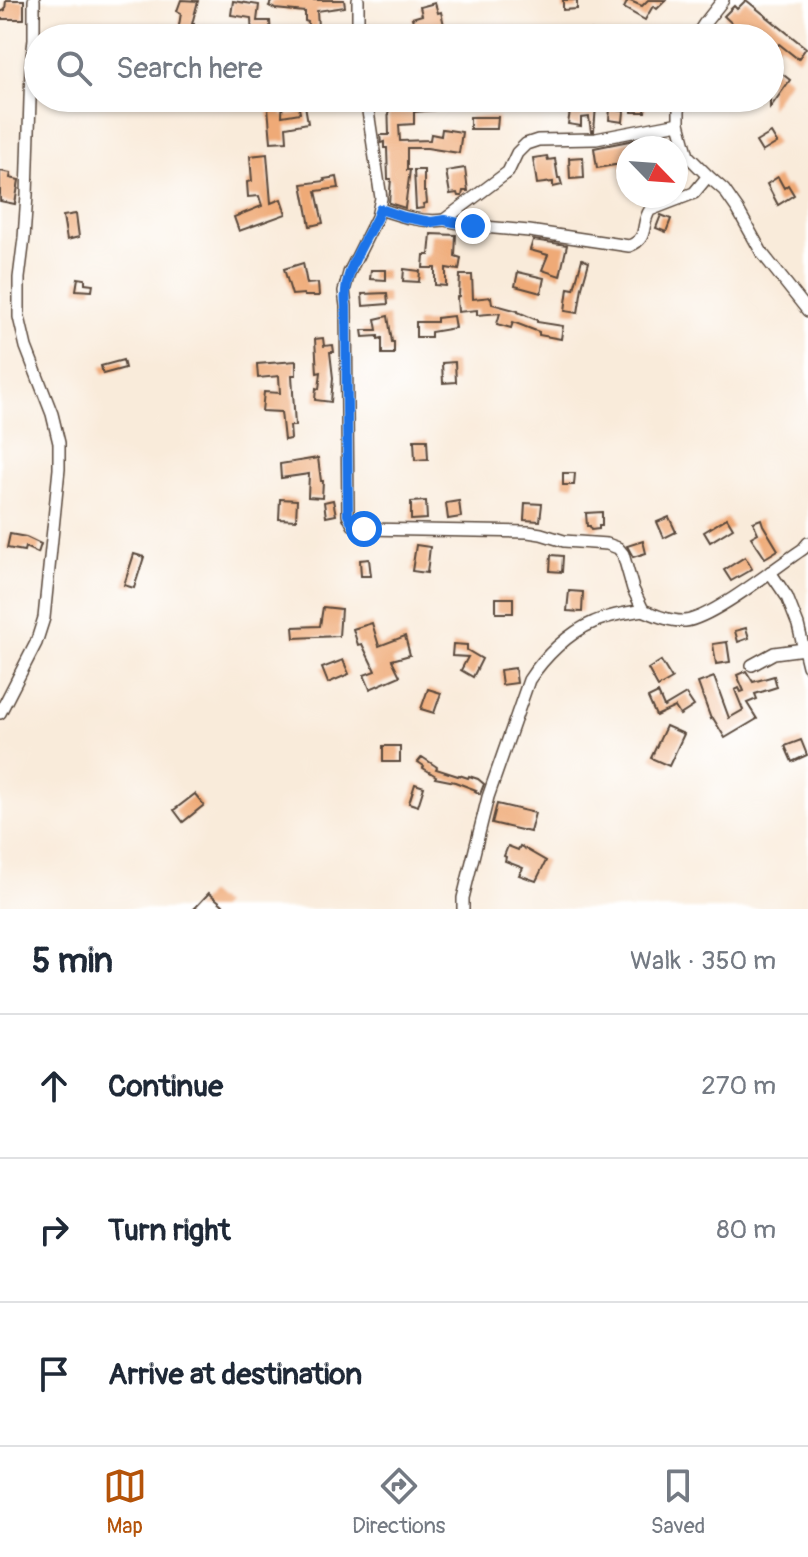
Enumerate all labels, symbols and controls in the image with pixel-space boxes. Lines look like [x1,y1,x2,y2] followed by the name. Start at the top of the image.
[24,24,784,112] search box
[52,46,96,90] icon: search
[116,50,263,87] text: Search here
[616,136,688,208] north arrow
[455,208,491,244] route end
[346,511,382,547] route start
[32,940,113,983] text: 5 min
[630,945,776,977] text: Walk · 350 m
[32,1064,76,1108] icon: ahead
[108,1068,223,1105] text: Continue
[701,1070,776,1102] text: 270 m
[32,1208,76,1252] icon: right
[108,1212,231,1249] text: Turn right
[716,1214,776,1246] text: 80 m
[32,1352,76,1396] icon: arrive
[108,1356,362,1393] text: Arrive at destination
[103,1464,147,1540] tab: Map
[352,1464,445,1540] tab: Directions
[651,1464,705,1540] tab: Saved

